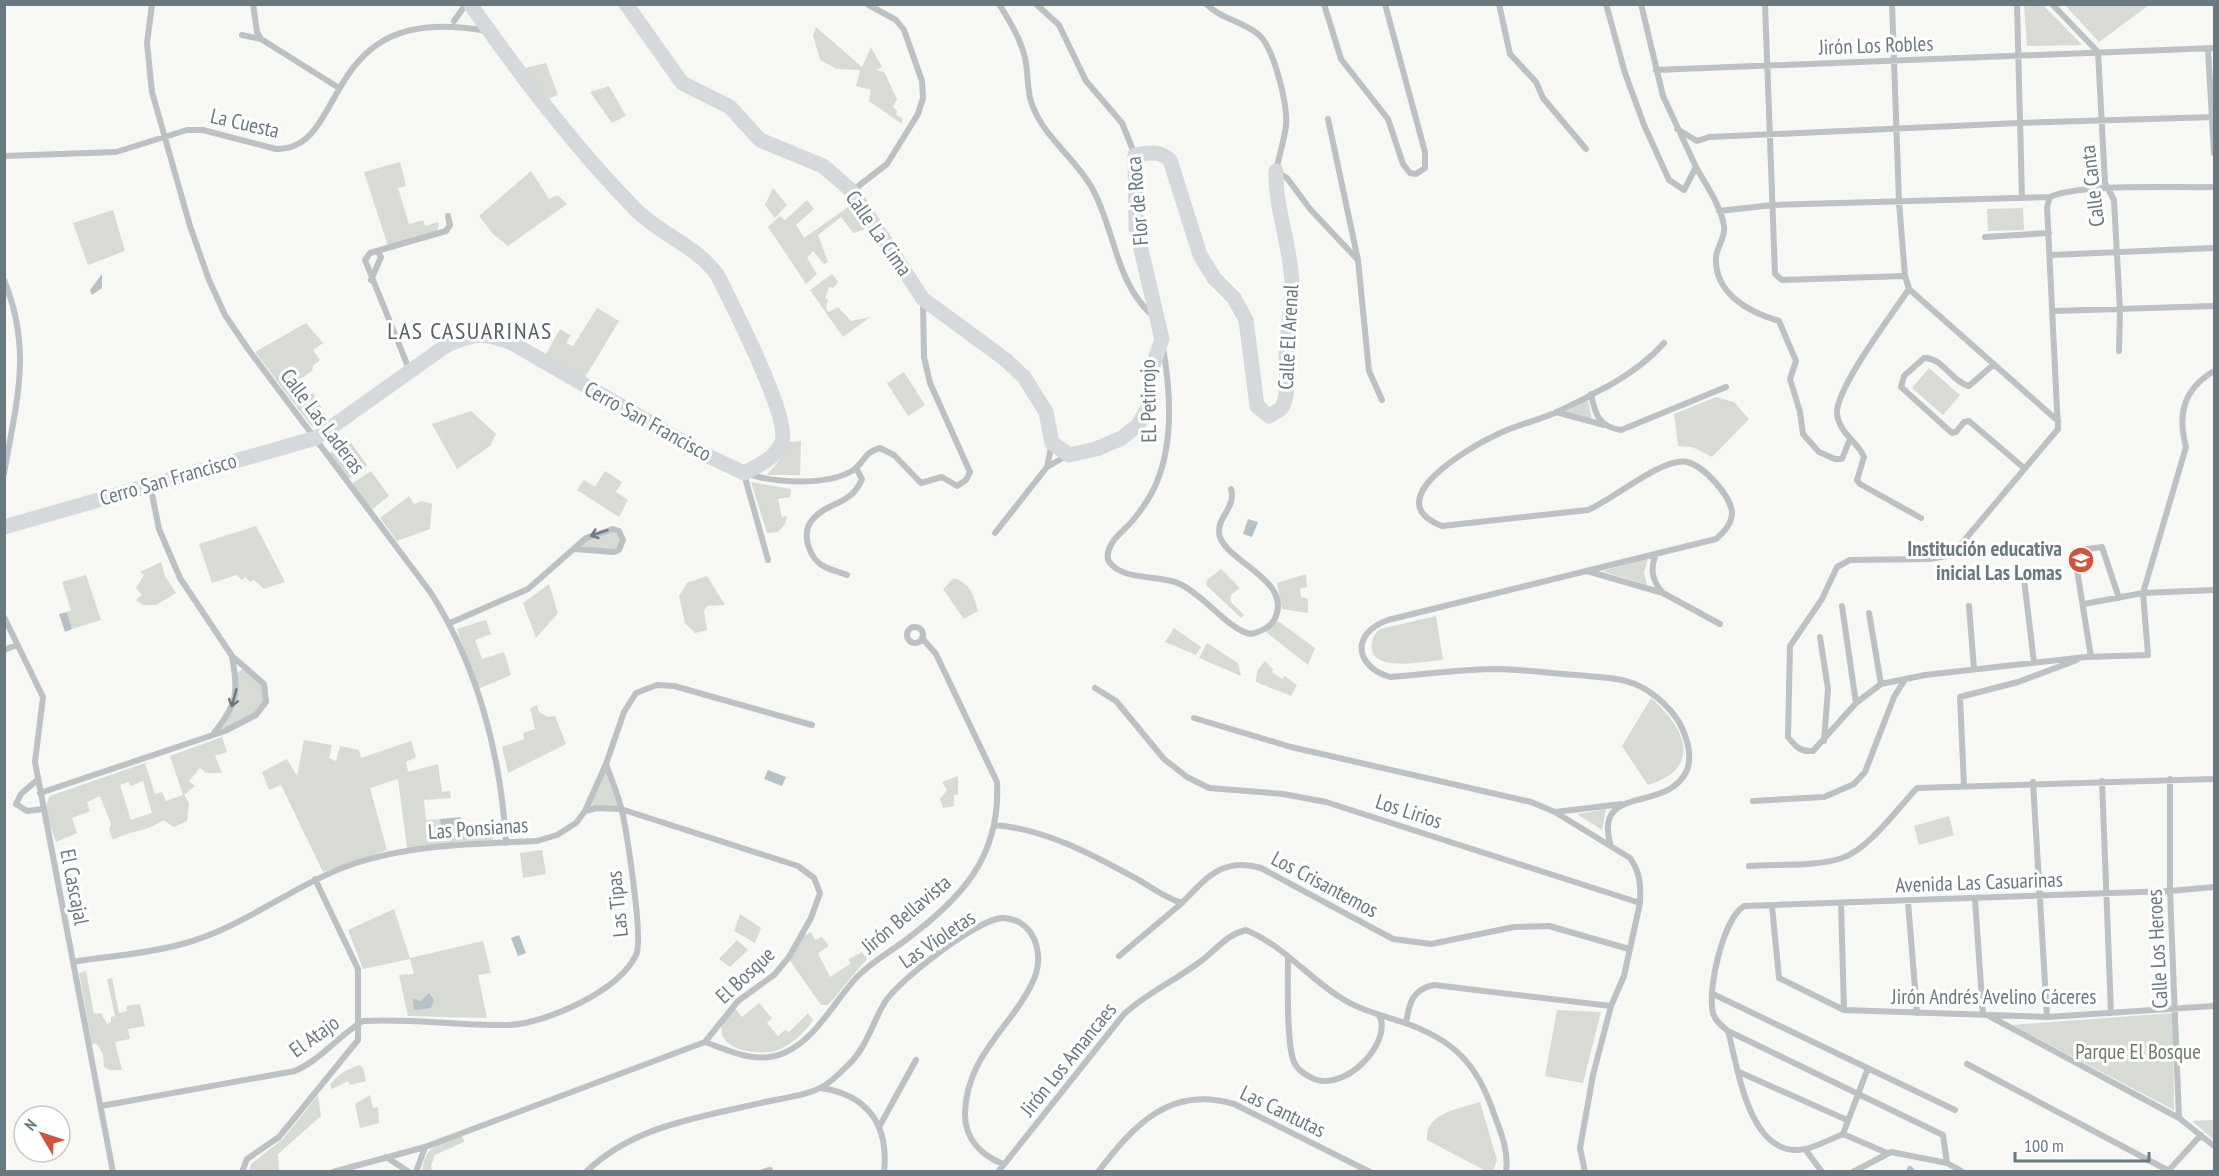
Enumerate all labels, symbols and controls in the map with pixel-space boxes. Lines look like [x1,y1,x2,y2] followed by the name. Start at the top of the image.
[1817,30,1934,61] street label: Jirón Los Robles
[208,102,282,144] street label: La Cuesta
[2074,144,2110,228] street label: Calle Canta
[1120,155,1154,247] street label: Flor de Roca
[840,185,918,281] street label: Calle La Cima
[1272,284,1304,390] street label: Calle El Arenal
[387,315,553,346] district label: LAS CASUARINAS
[1134,359,1162,443] street label: EL Petirrojo
[275,363,371,479] street label: Calle Las Laderas
[580,375,716,467] street label: Cerro San Francisco
[96,447,240,511] street label: Cerro San Francisco
[590,528,609,539] one-way arrow
[1907,535,2062,586] place label: Institución educativa inicial Las Lomas
[2066,545,2096,575] school or university icon: Institución educativa inicial Las Lomas
[228,688,240,707] one-way arrow
[1372,788,1446,834] street label: Los Lirios
[427,811,529,845] street label: Las Ponsianas
[1267,845,1383,923] street label: Los Crisantemos
[54,847,96,927] street label: El Cascajal
[1895,866,2063,898] street label: Avenida Las Casuarinas
[855,869,956,960] street label: Jirón Bellavista
[600,870,634,938] street label: Las Tipas
[2140,889,2174,1009] street label: Calle Los Heroes
[894,904,980,974] street label: Las Violetas
[710,941,780,1009] street label: El Bosque
[1891,983,2096,1010] street label: Jirón Andrés Avelino Cáceres
[1013,997,1122,1122] street label: Jirón Los Amancaes
[284,1009,344,1063] street label: El Atajo
[2075,1038,2201,1065] park label: Parque El Bosque
[1236,1079,1330,1143] street label: Las Cantutas
[12,1104,72,1164] north arrow
[20,1115,41,1134] text: N
[2015,1125,2148,1163] scale bar
[2024,1134,2064,1157] text: 100 m

